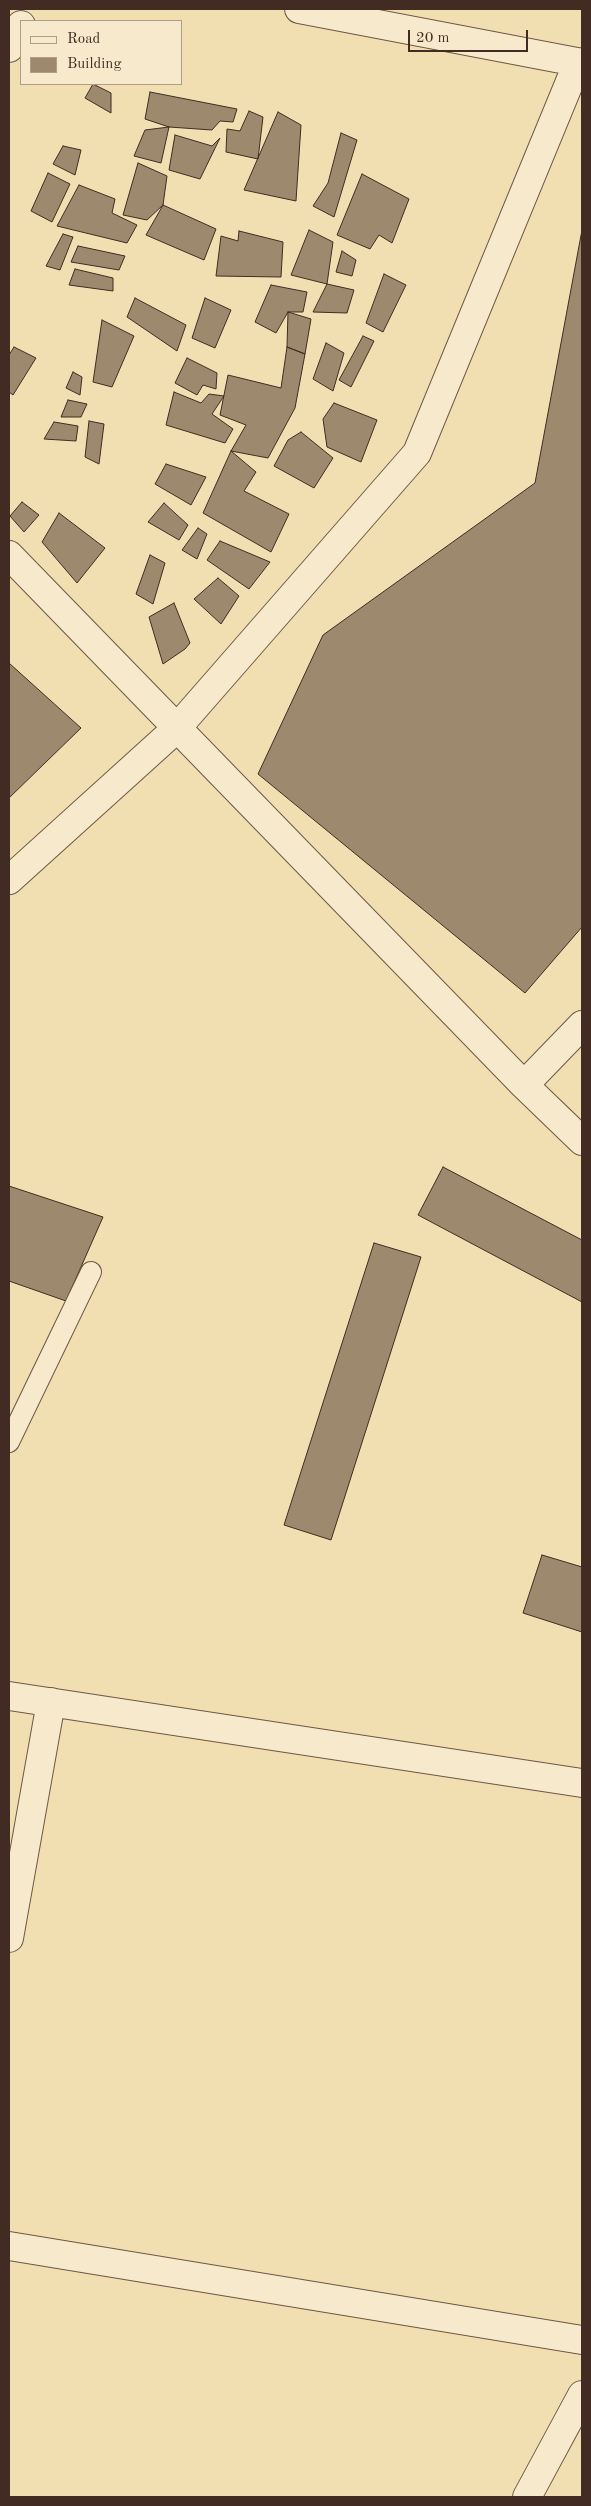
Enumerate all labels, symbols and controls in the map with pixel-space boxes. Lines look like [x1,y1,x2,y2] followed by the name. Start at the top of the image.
[20,20,182,85] legend
[411,20,531,52] scale bar
[416,31,450,46] text: 20 m
[67,32,100,47] text: Road
[67,57,122,72] text: Building

